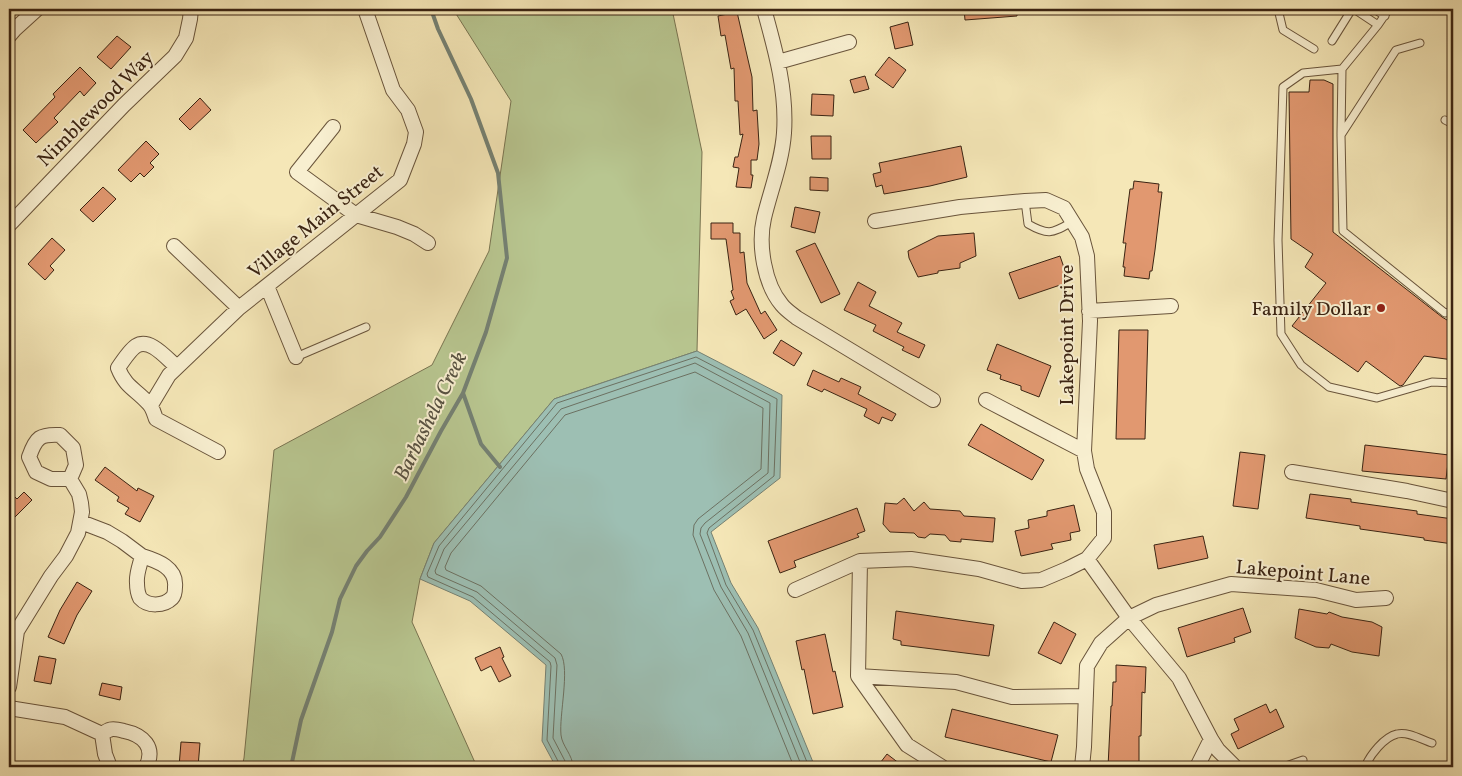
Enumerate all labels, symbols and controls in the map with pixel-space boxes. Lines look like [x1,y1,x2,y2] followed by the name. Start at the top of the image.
[32,45,161,174] street label: Nimblewood Way
[242,159,390,286] street label: Village Main Street
[1054,264,1082,406] street label: Lakepoint Drive
[1252,296,1371,324] place label: Family Dollar
[1375,302,1387,314] marker: Family Dollar
[388,347,475,486] water label: Barbashela Creek
[1234,554,1371,594] street label: Lakepoint Lane

